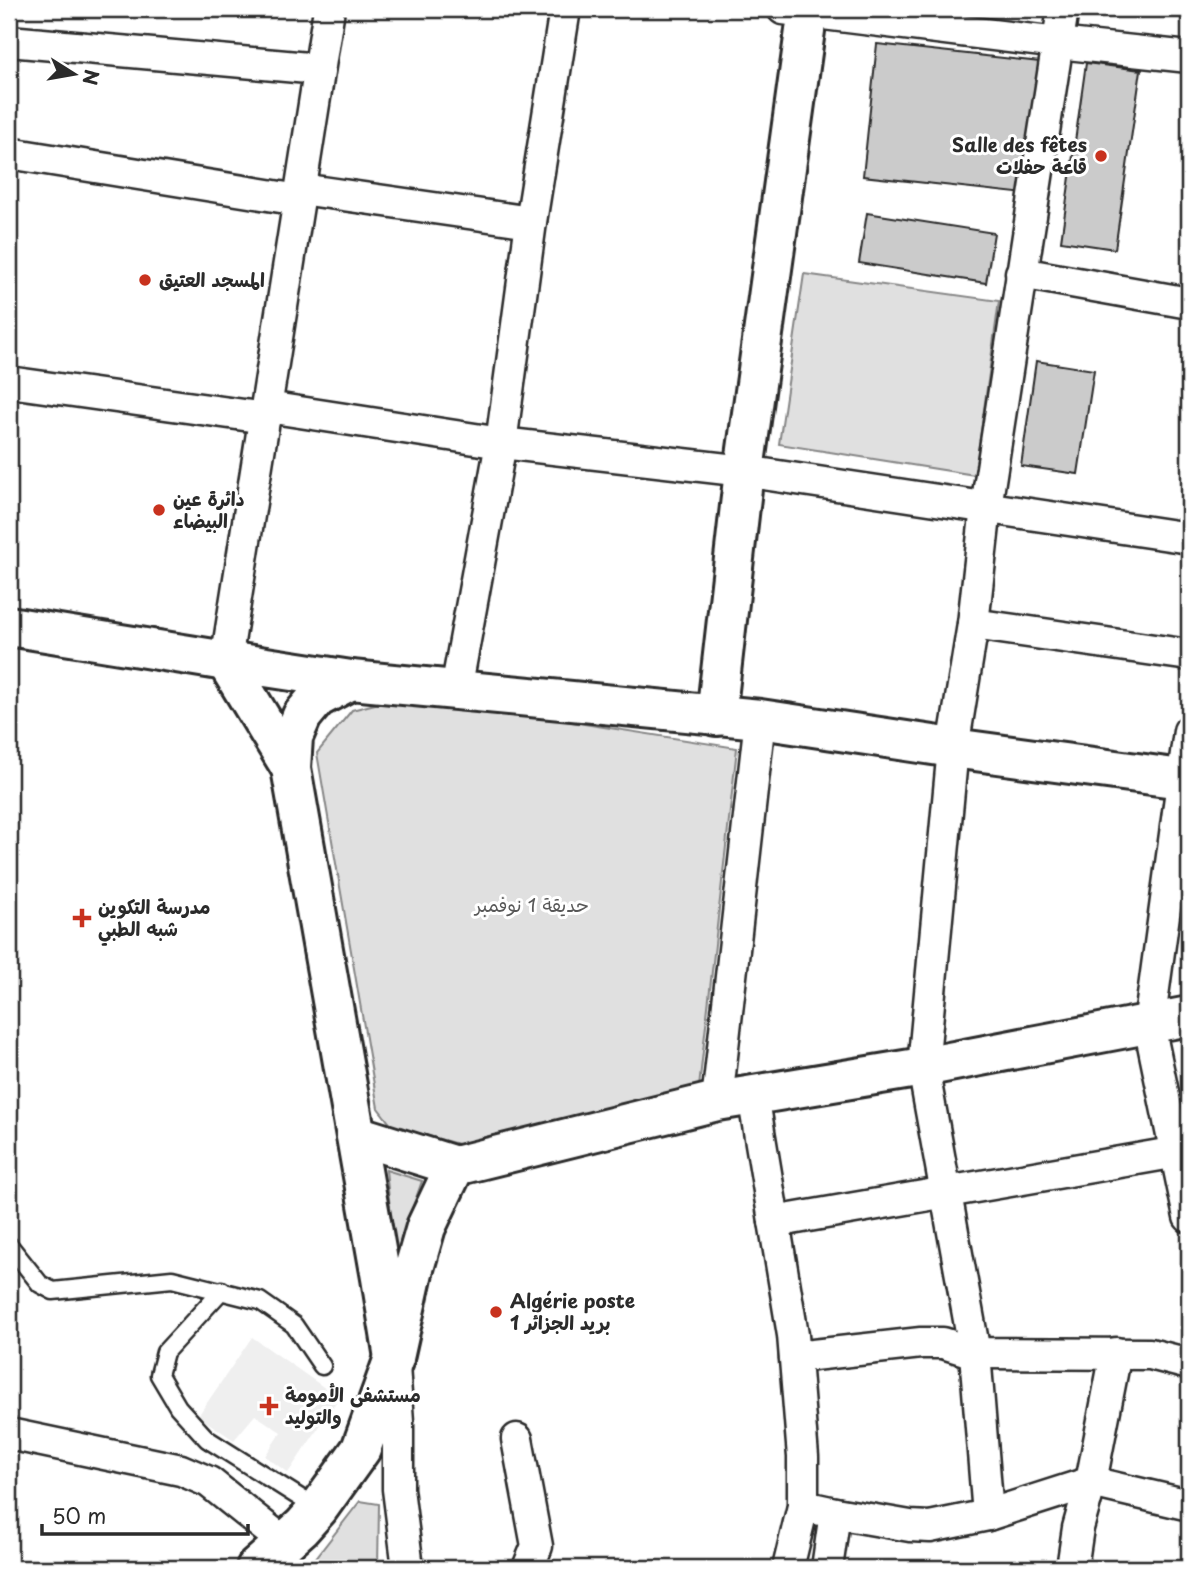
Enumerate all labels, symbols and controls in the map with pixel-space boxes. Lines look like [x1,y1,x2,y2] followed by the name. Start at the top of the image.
[38,38,108,108] north arrow
[76,67,107,87] text: N
[952,130,1087,180] place label: Salle des fêtes قاعة حفلات
[1093,148,1109,164] marker: Salle des fêtes قاعة حفلات
[159,265,265,293] place label: المسجد العتيق
[137,272,153,288] marker: المسجد العتيق
[173,484,244,534] place label: دائرة عين البيضاء
[151,502,167,518] marker: دائرة عين البيضاء
[473,890,589,918] park label: حديقة 1 نوفمبر
[98,892,211,946] place label: مدرسة التكوين شبه الطبي
[72,908,92,928] marker: مدرسة التكوين شبه الطبي
[510,1286,635,1336] place label: Algérie poste 1 بريد الجزائر
[488,1304,504,1320] marker: Algérie poste 1 بريد الجزائر
[285,1380,421,1430] place label: مستشفى الأمومة والتوليد
[259,1396,279,1416] marker: مستشفى الأمومة والتوليد
[42,1493,248,1537] scale bar
[52,1499,106,1531] text: 50 m

